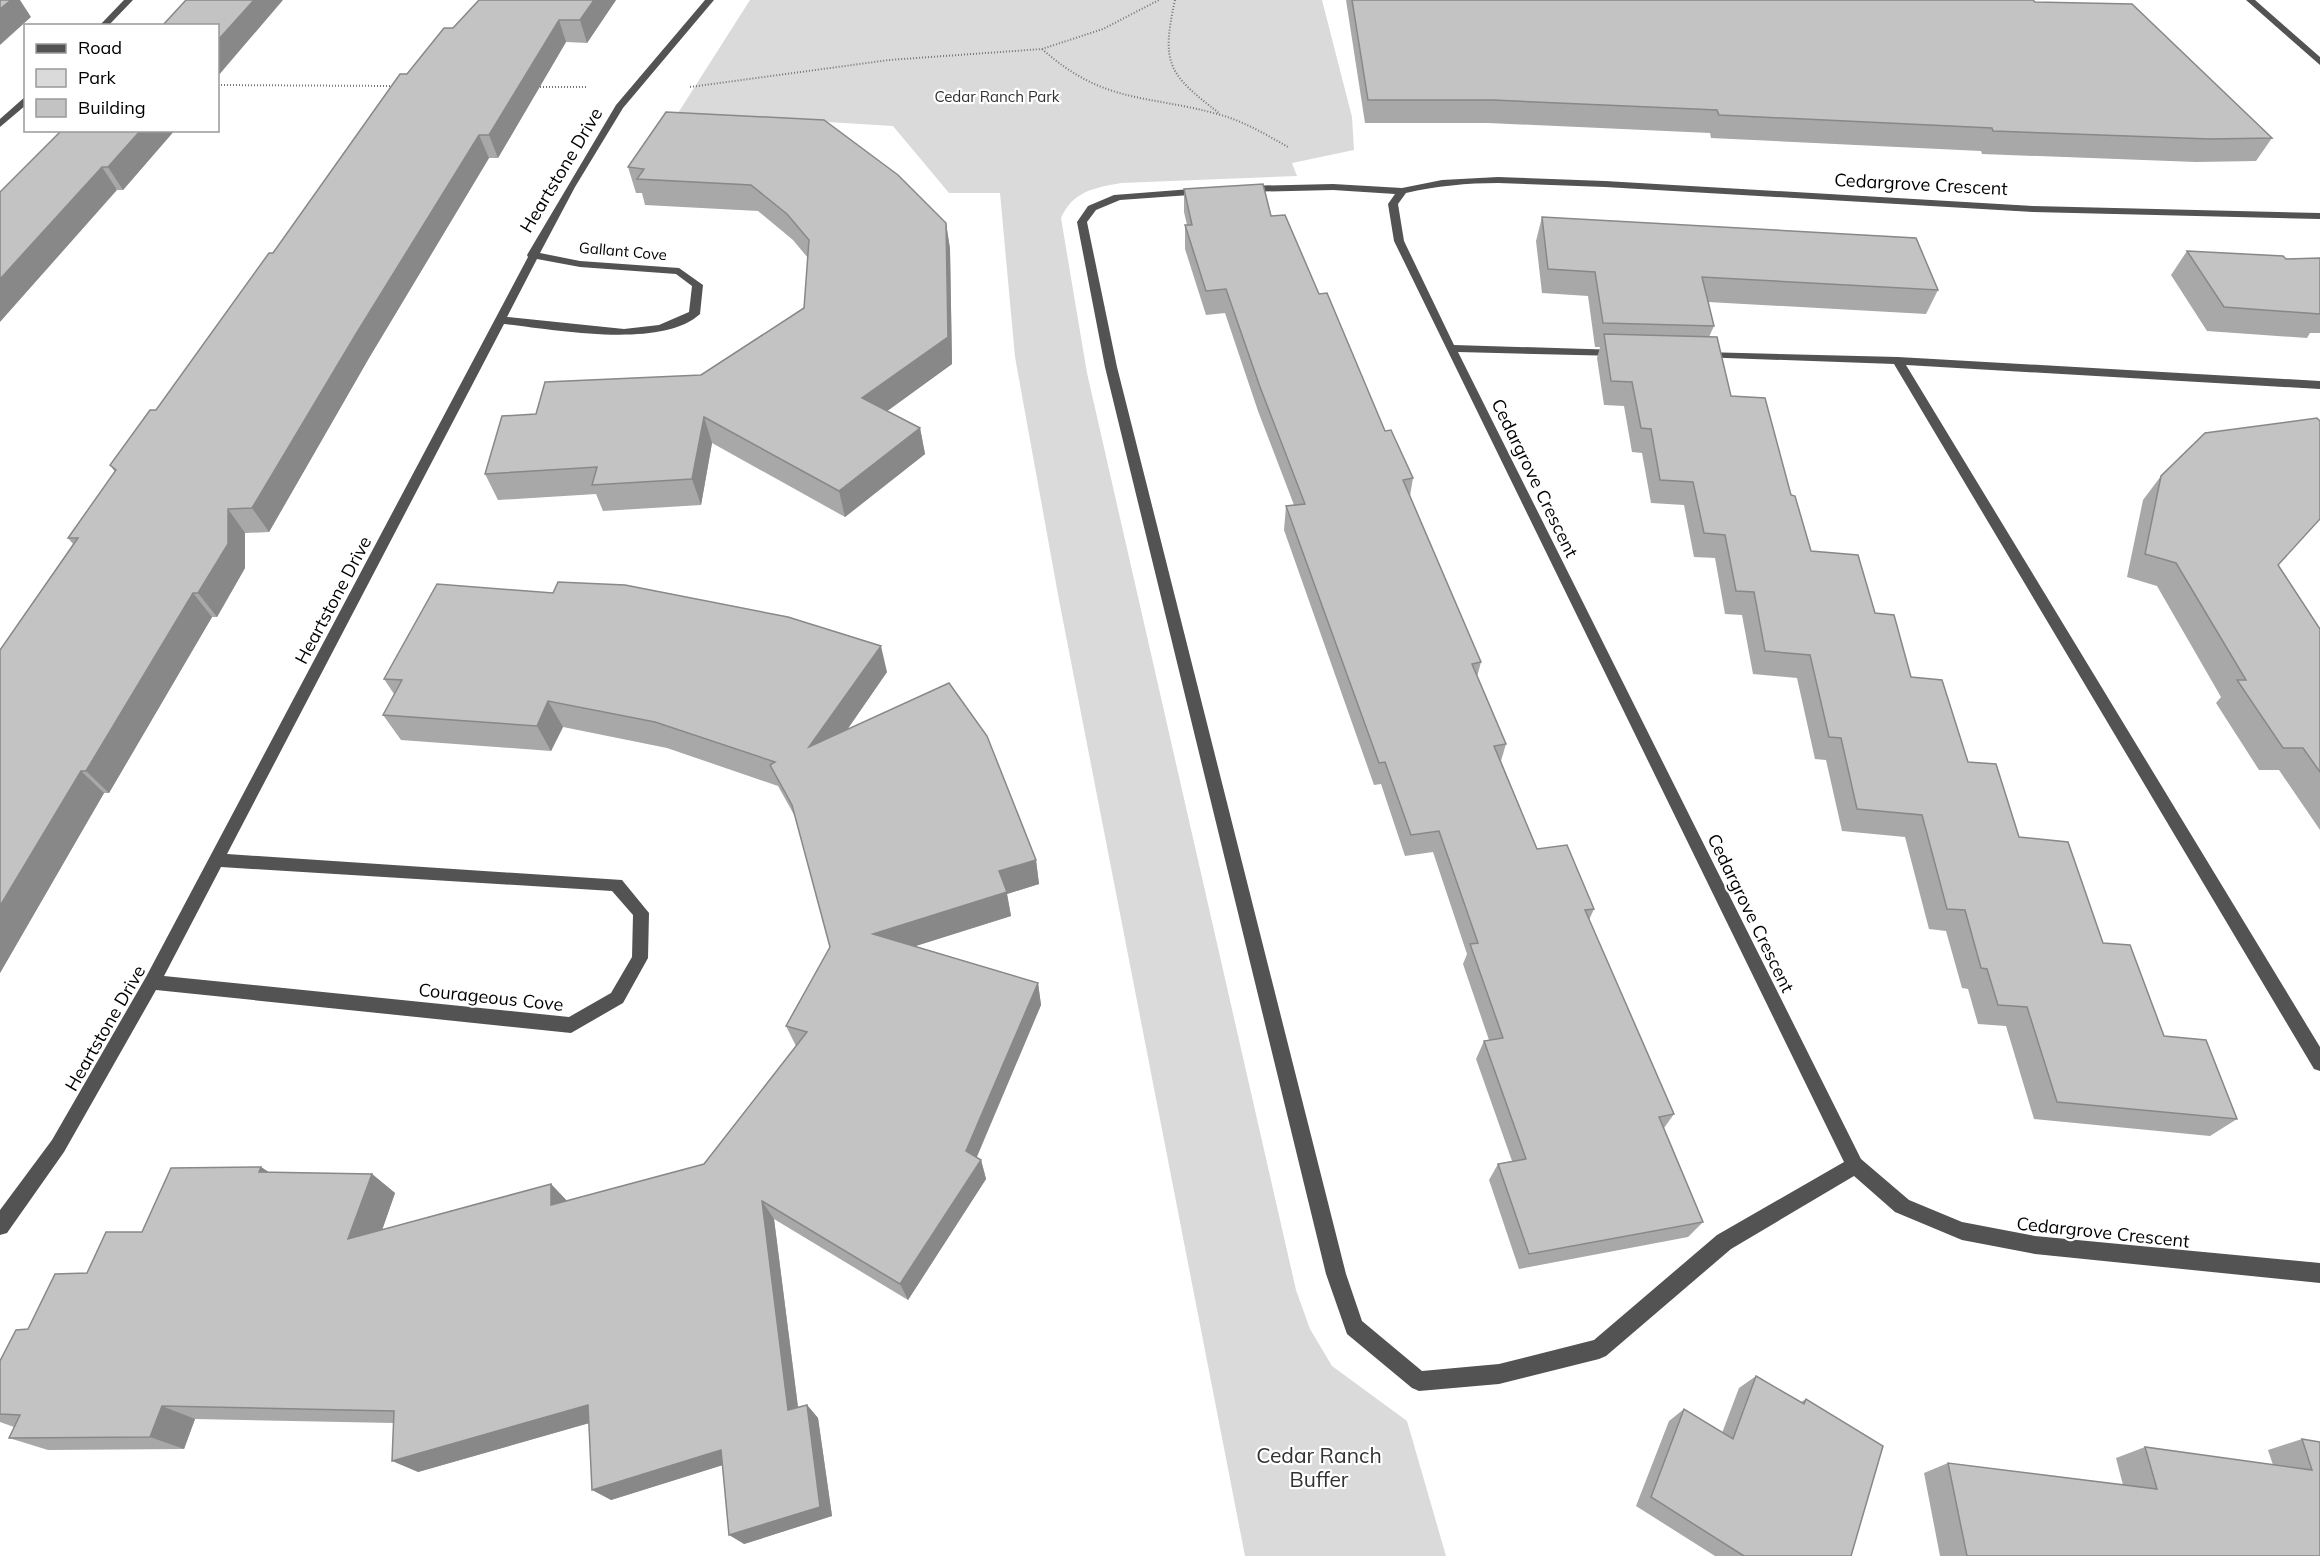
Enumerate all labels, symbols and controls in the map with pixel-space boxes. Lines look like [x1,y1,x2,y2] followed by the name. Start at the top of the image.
[24,24,219,132] legend
[78,36,122,59] text: Road
[78,66,117,89] text: Park
[934,87,1060,106] park label: Cedar Ranch Park
[78,96,146,119] text: Building
[515,103,607,237] street label: Heartstone Drive
[1834,168,2008,200] street label: Cedargrove Crescent
[578,238,668,264] street label: Gallant Cove
[1487,395,1583,561] street label: Cedargrove Crescent
[290,532,376,668] street label: Heartstone Drive
[1703,830,1799,996] street label: Cedargrove Crescent
[60,961,150,1095] street label: Heartstone Drive
[417,978,565,1016] street label: Courageous Cove
[2015,1211,2191,1253] street label: Cedargrove Crescent
[1256,1442,1382,1492] park label: Cedar Ranch Buffer

